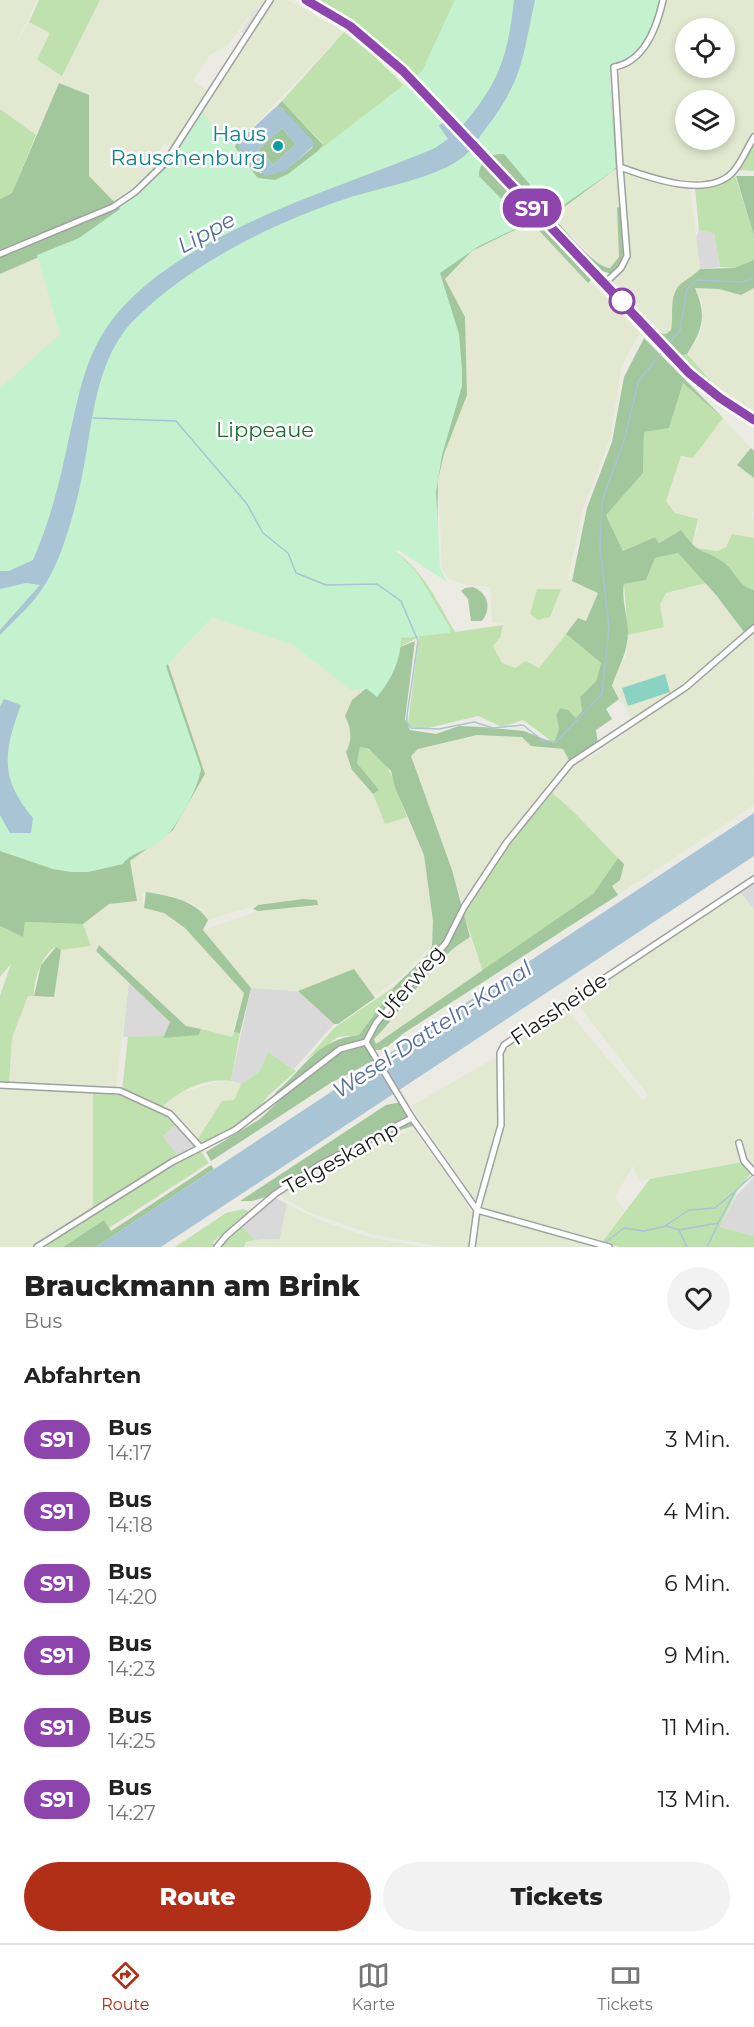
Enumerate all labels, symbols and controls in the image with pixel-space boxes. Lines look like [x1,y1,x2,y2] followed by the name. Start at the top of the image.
[675,18,735,150] map controls
[675,18,735,78] button: locate
[675,90,735,150] button: layers
[111,121,266,170] place label: Haus Rauschenburg
[271,139,285,153] marker: Haus Rauschenburg
[498,188,566,228] line badge: S91
[515,196,549,221] text: S91
[173,206,240,259] water label: Lippe
[609,288,635,314] unlabelled marker
[216,417,314,442] park label: Lippeaue
[372,940,449,1025] street label: Uferweg
[328,955,537,1104] water label: Wesel-Datteln-Kanal
[506,967,612,1050] street label: Flassheide
[279,1116,403,1199] street label: Telgeskamp
[667,1267,730,1330] button: heart
[24,1269,360,1303] text: Brauckmann am Brink
[24,1309,62,1333] text: Bus
[24,1362,141,1389] text: Abfahrten
[108,1414,152,1441] text: Bus
[665,1426,730,1453] text: 3 Min.
[40,1427,74,1452] text: S91
[108,1441,152,1465] text: 14:17
[108,1486,152,1513] text: Bus
[663,1498,730,1525] text: 4 Min.
[40,1499,74,1524] text: S91
[108,1513,153,1537] text: 14:18
[108,1558,152,1585] text: Bus
[664,1570,730,1597] text: 6 Min.
[40,1571,74,1596] text: S91
[108,1585,157,1609] text: 14:20
[108,1630,152,1657] text: Bus
[664,1642,730,1669] text: 9 Min.
[40,1643,74,1668] text: S91
[108,1657,155,1681] text: 14:23
[108,1702,152,1729] text: Bus
[662,1714,730,1741] text: 11 Min.
[40,1715,74,1740] text: S91
[108,1729,155,1753] text: 14:25
[108,1774,152,1801] text: Bus
[657,1786,730,1813] text: 13 Min.
[40,1787,74,1812] text: S91
[108,1801,156,1825] text: 14:27
[24,1862,371,1931] button: Route
[383,1862,730,1931] button: Tickets
[101,1959,149,2014] tab: Route
[352,1959,395,2014] tab: Karte
[597,1959,653,2014] tab: Tickets

